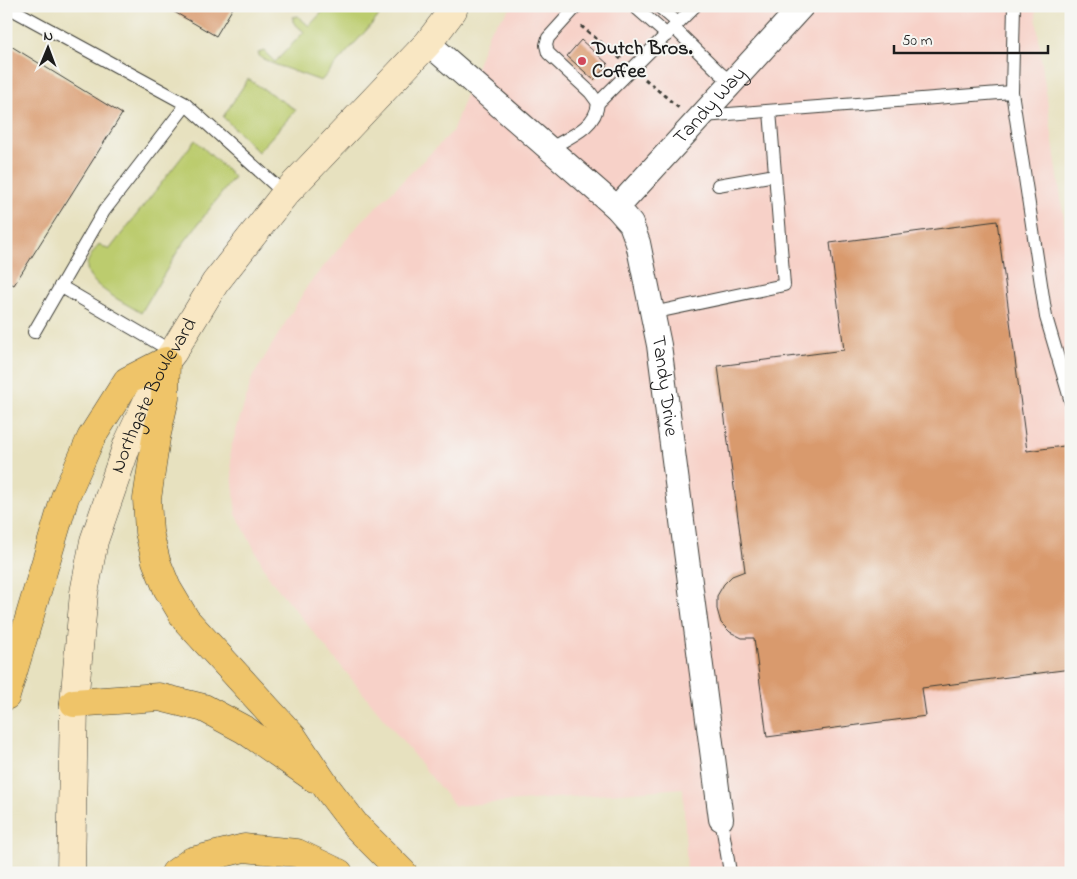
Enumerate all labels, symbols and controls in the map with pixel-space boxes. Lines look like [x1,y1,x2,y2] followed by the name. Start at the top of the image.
[22,22,72,72] north arrow
[894,22,1048,54] scale bar
[43,26,53,47] text: N
[902,30,933,52] text: 50 m
[591,35,692,87] place label: Dutch Bros. Coffee
[576,55,588,67] marker: Dutch Bros. Coffee
[667,61,754,152] street label: Tandy Way
[104,313,205,477] street label: Northgate Boulevard
[643,333,685,438] street label: Tandy Drive

